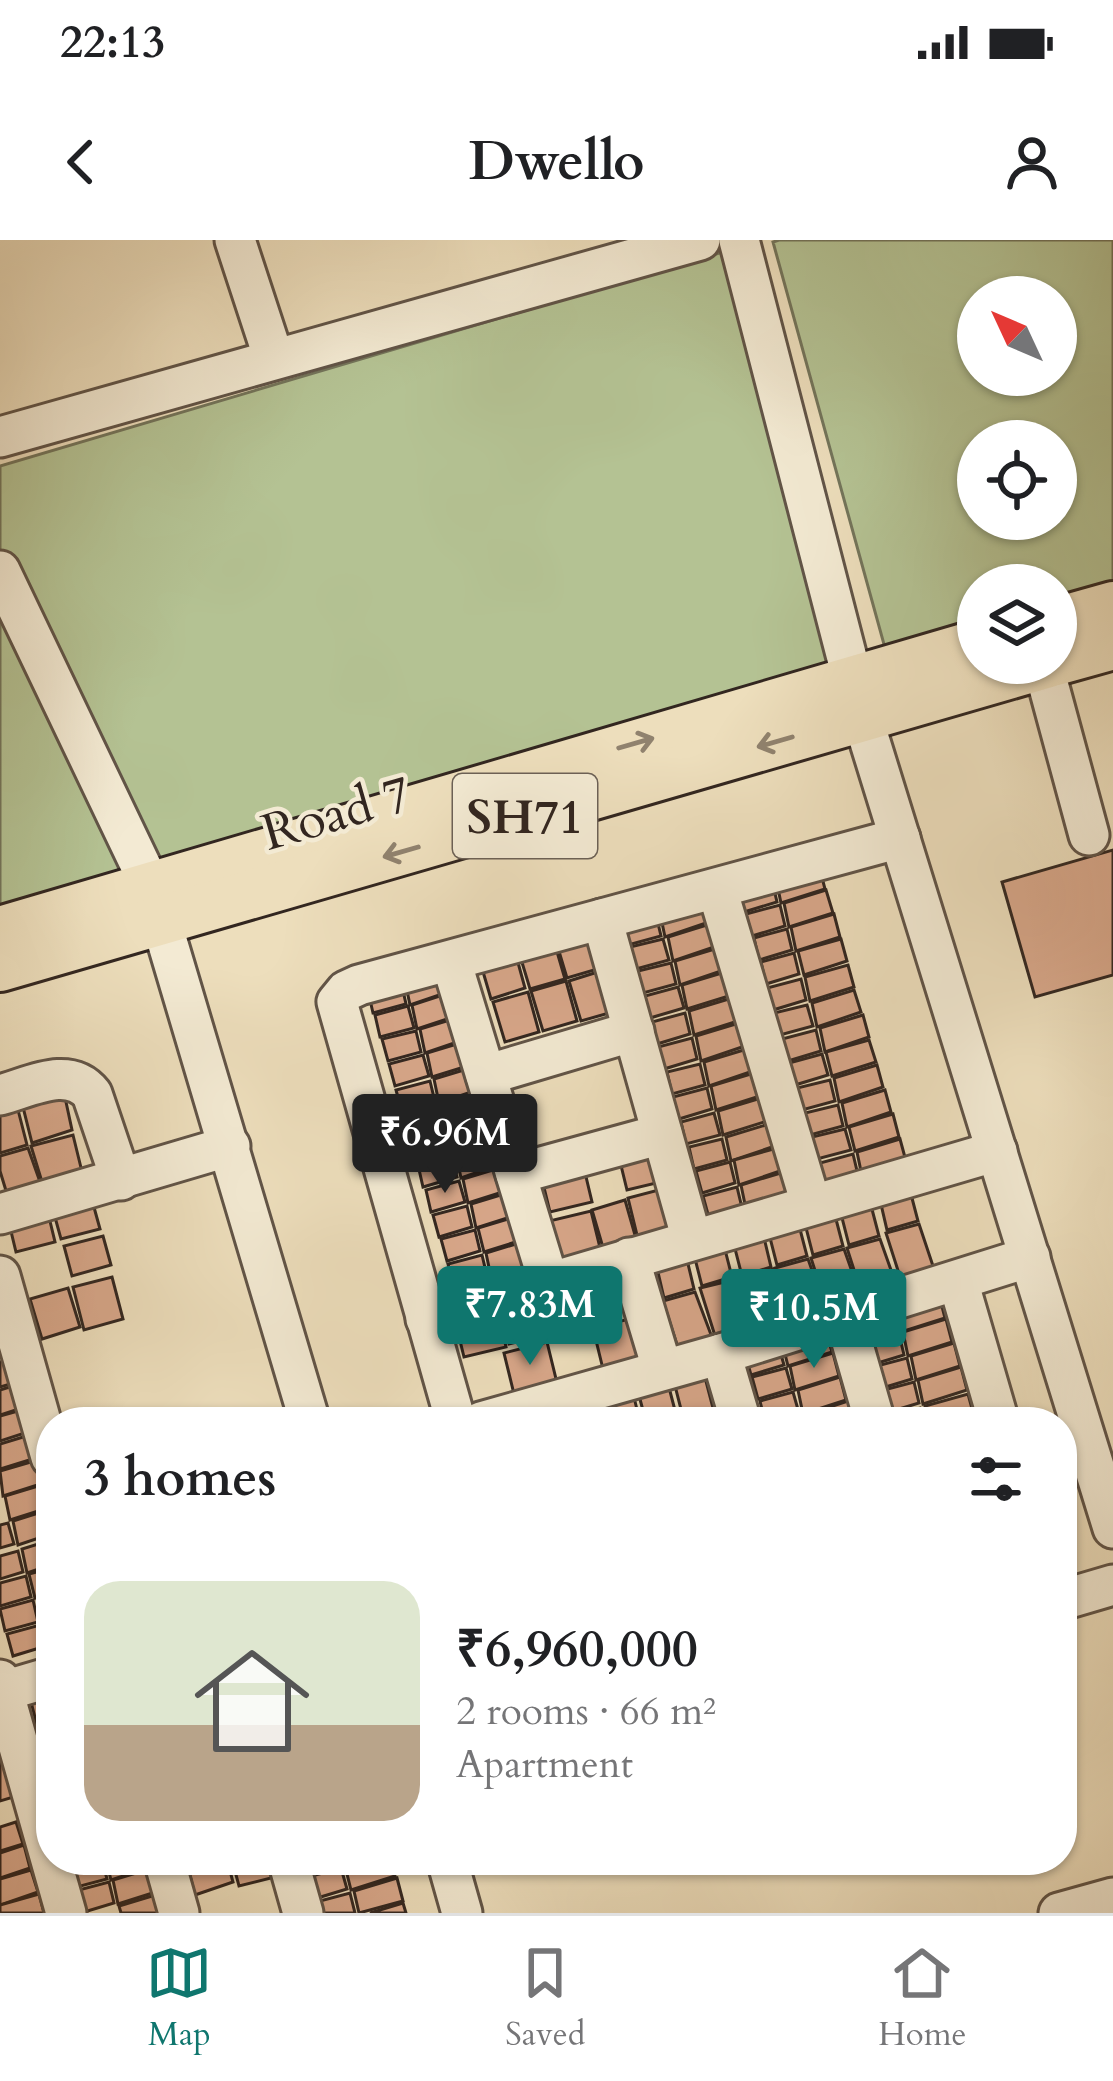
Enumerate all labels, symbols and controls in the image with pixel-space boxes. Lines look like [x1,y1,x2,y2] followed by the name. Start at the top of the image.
[60,12,165,73] text: 22:13
[468,126,645,199] text: Dwello
[48,129,114,195] icon: back
[999,129,1065,195] icon: person
[957,276,1077,396] north arrow
[957,276,1077,684] map controls
[957,420,1077,540] button: locate
[957,564,1077,684] button: layers
[616,731,654,753] one-way arrow
[757,732,795,754] one-way arrow
[254,759,419,869] street label: Road 7
[453,774,597,858] road number: SH71
[383,842,421,864] one-way arrow
[347,1094,543,1196] pin: ₹6.96M
[379,1106,511,1159] text: ₹6.96M
[432,1266,628,1368] pin: ₹7.83M
[716,1269,912,1371] pin: ₹10.5M
[464,1278,596,1331] text: ₹7.83M
[748,1281,880,1334] text: ₹10.5M
[84,1444,276,1514] text: 3 homes
[963,1446,1029,1512] icon: filters
[456,1615,698,1685] text: ₹6,960,000
[180,1629,324,1773] icon: home
[456,1685,716,1738] text: 2 rooms · 66 m²
[456,1738,633,1791] text: Apartment
[146,1940,212,2057] tab: Map
[505,1940,585,2057] tab: Saved
[878,1940,967,2057] tab: Home

